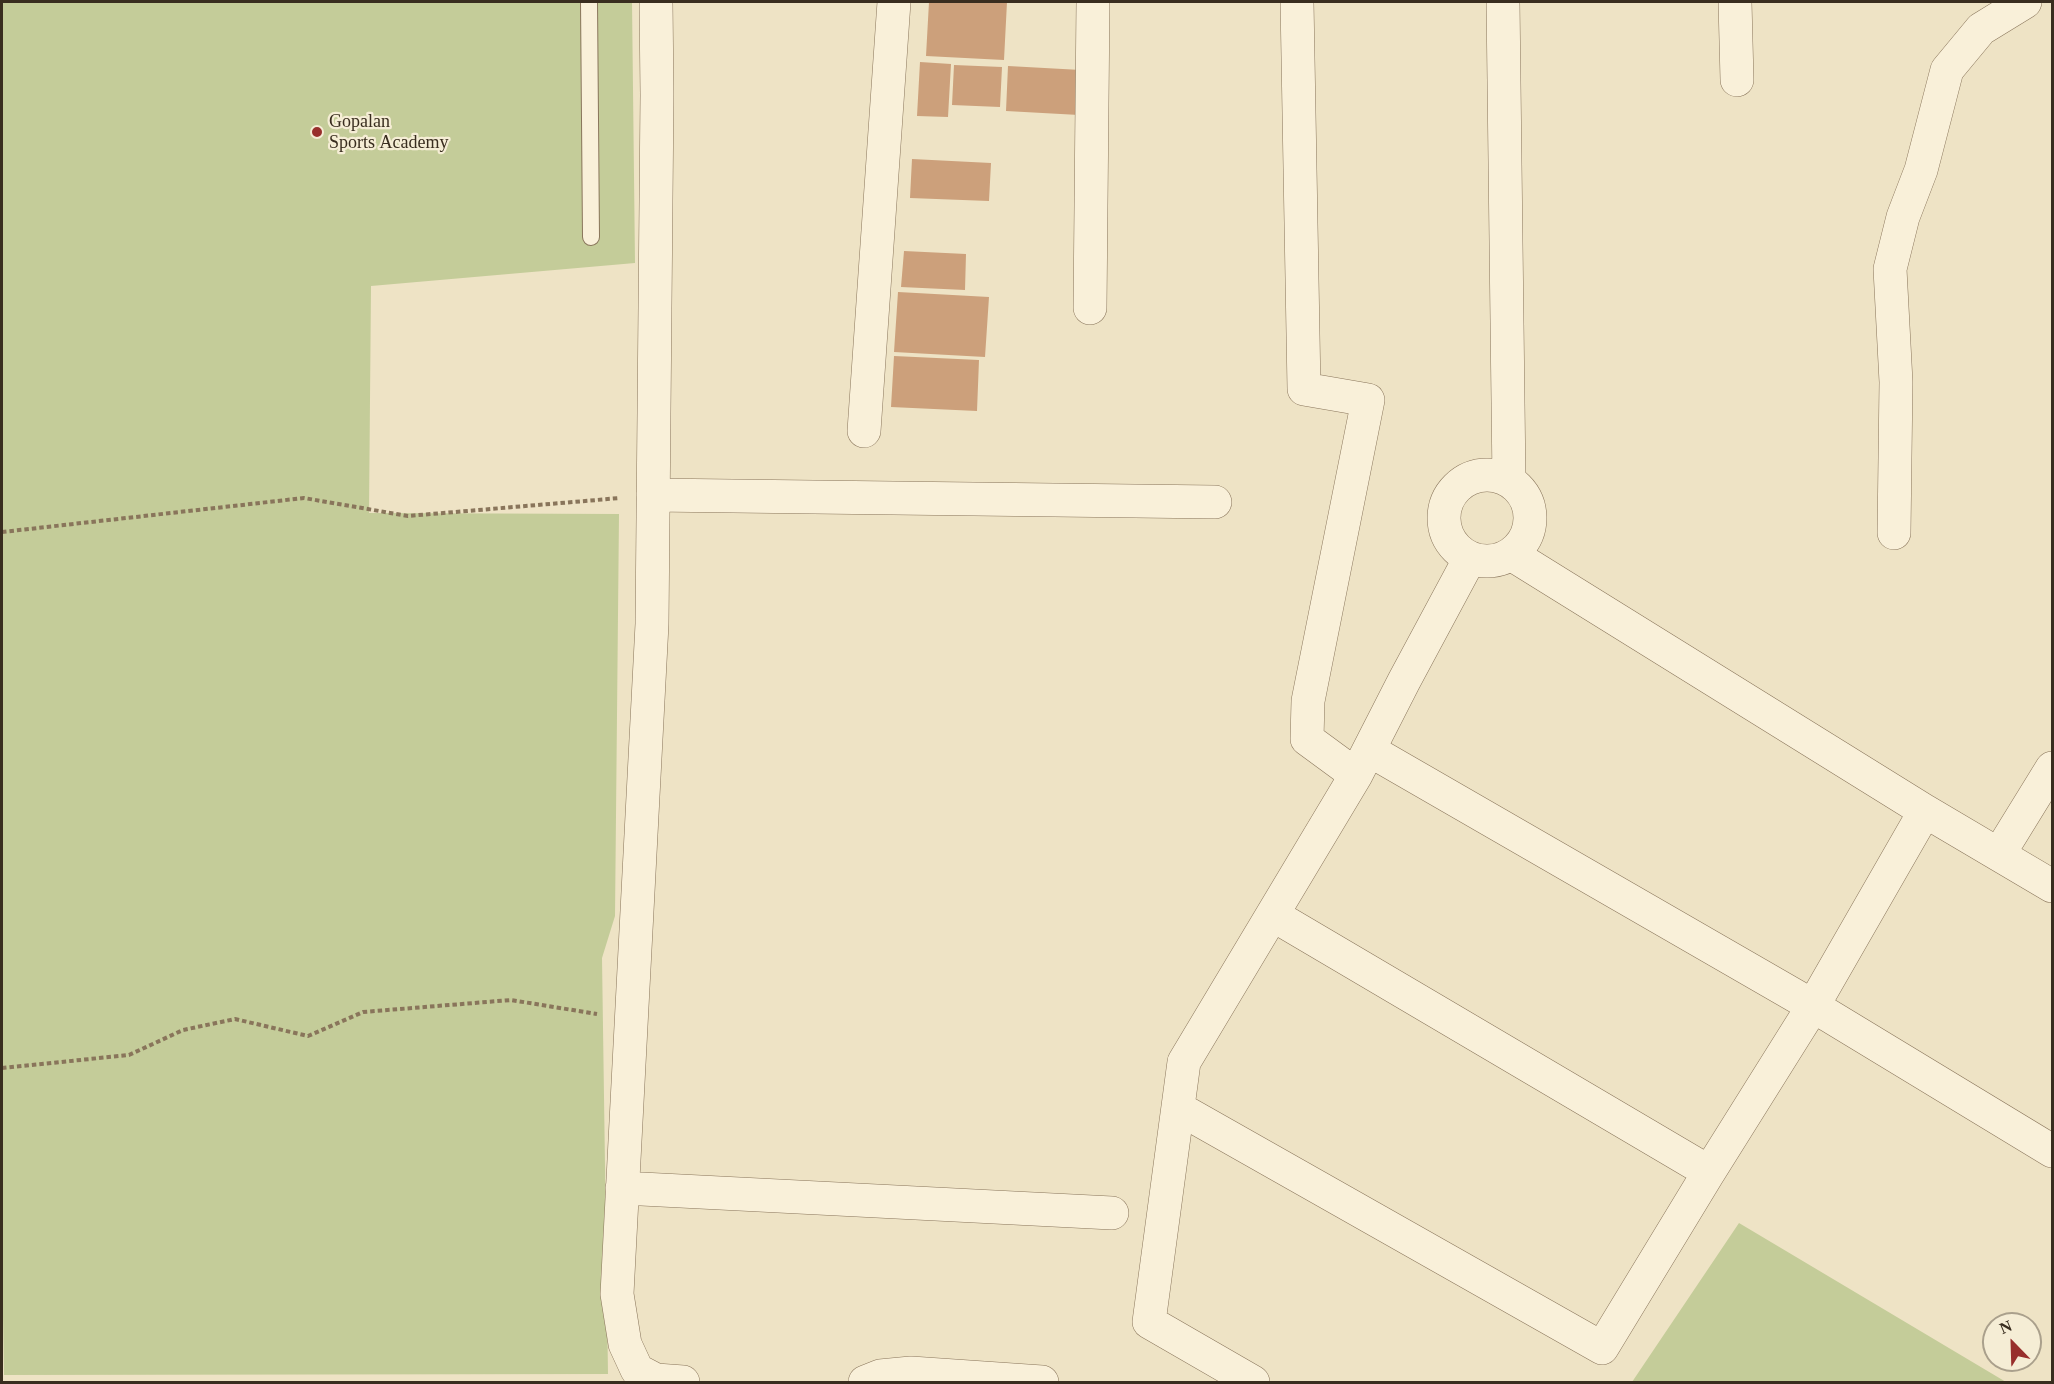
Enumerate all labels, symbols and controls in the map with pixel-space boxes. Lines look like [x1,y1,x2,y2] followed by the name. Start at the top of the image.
[329,111,448,154] place label: Gopalan Sports Academy
[310,125,324,139] marker: Gopalan Sports Academy
[1982,1312,2042,1372] north arrow
[1997,1317,2014,1337] text: N

